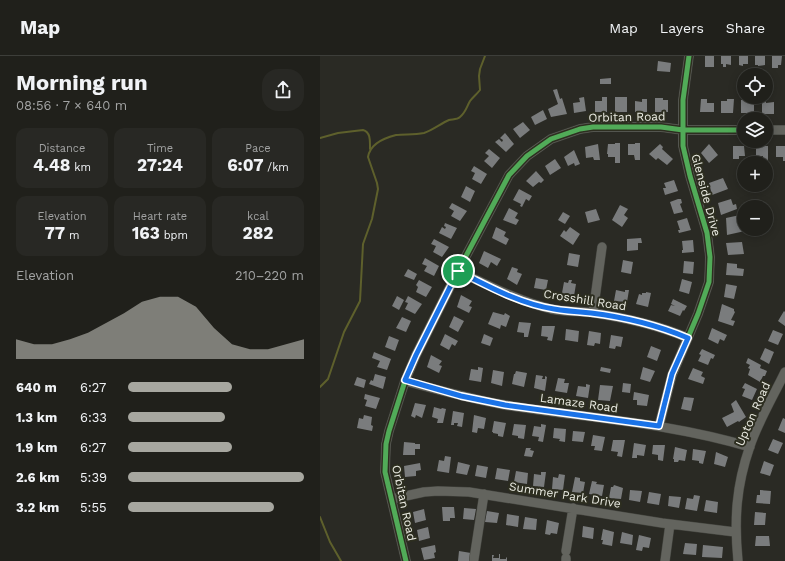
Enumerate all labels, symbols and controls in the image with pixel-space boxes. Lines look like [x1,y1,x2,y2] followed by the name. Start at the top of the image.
[20,16,60,39] text: Map
[609,20,638,36] text: Map
[660,20,704,36] text: Layers
[726,20,765,36] text: Share
[737,68,773,236] map controls
[737,68,773,104] button: locate
[262,69,304,111] button: share
[16,70,148,95] text: Morning run
[16,98,127,113] text: 08:56 · 7 × 640 m
[588,109,666,125] street label: Orbitan Road
[737,112,773,148] button: layers
[39,142,85,155] text: Distance
[147,142,173,155] text: Time
[245,142,271,155] text: Pace
[688,152,724,238] street label: Glenside Drive
[33,155,70,175] text: 4.48
[137,155,183,175] text: 27:24
[227,155,264,175] text: 6:07
[737,156,773,192] button: +
[70,161,91,174] text: km
[264,161,289,174] text: /km
[737,200,773,236] button: −
[37,210,87,223] text: Elevation
[133,210,187,223] text: Heart rate
[247,210,269,223] text: kcal
[45,223,65,243] text: 77
[132,223,160,243] text: 163
[243,223,273,243] text: 282
[65,229,79,242] text: m
[160,229,188,242] text: bpm
[441,254,475,288] pin
[447,260,469,282] icon: arrive
[16,268,74,283] text: Elevation
[235,268,304,283] text: 210–220 m
[543,287,627,313] street label: Crosshill Road
[16,380,57,395] text: 640 m
[80,380,106,395] text: 6:27
[733,380,773,448] street label: Upton Road
[539,391,619,415] street label: Lamaze Road
[16,410,57,425] text: 1.3 km
[80,410,107,425] text: 6:33
[16,440,57,455] text: 1.9 km
[80,440,106,455] text: 6:27
[389,464,419,542] street label: Orbitan Road
[16,470,60,485] text: 2.6 km
[80,470,107,485] text: 5:39
[508,479,622,511] street label: Summer Park Drive
[16,500,59,515] text: 3.2 km
[80,500,107,515] text: 5:55

